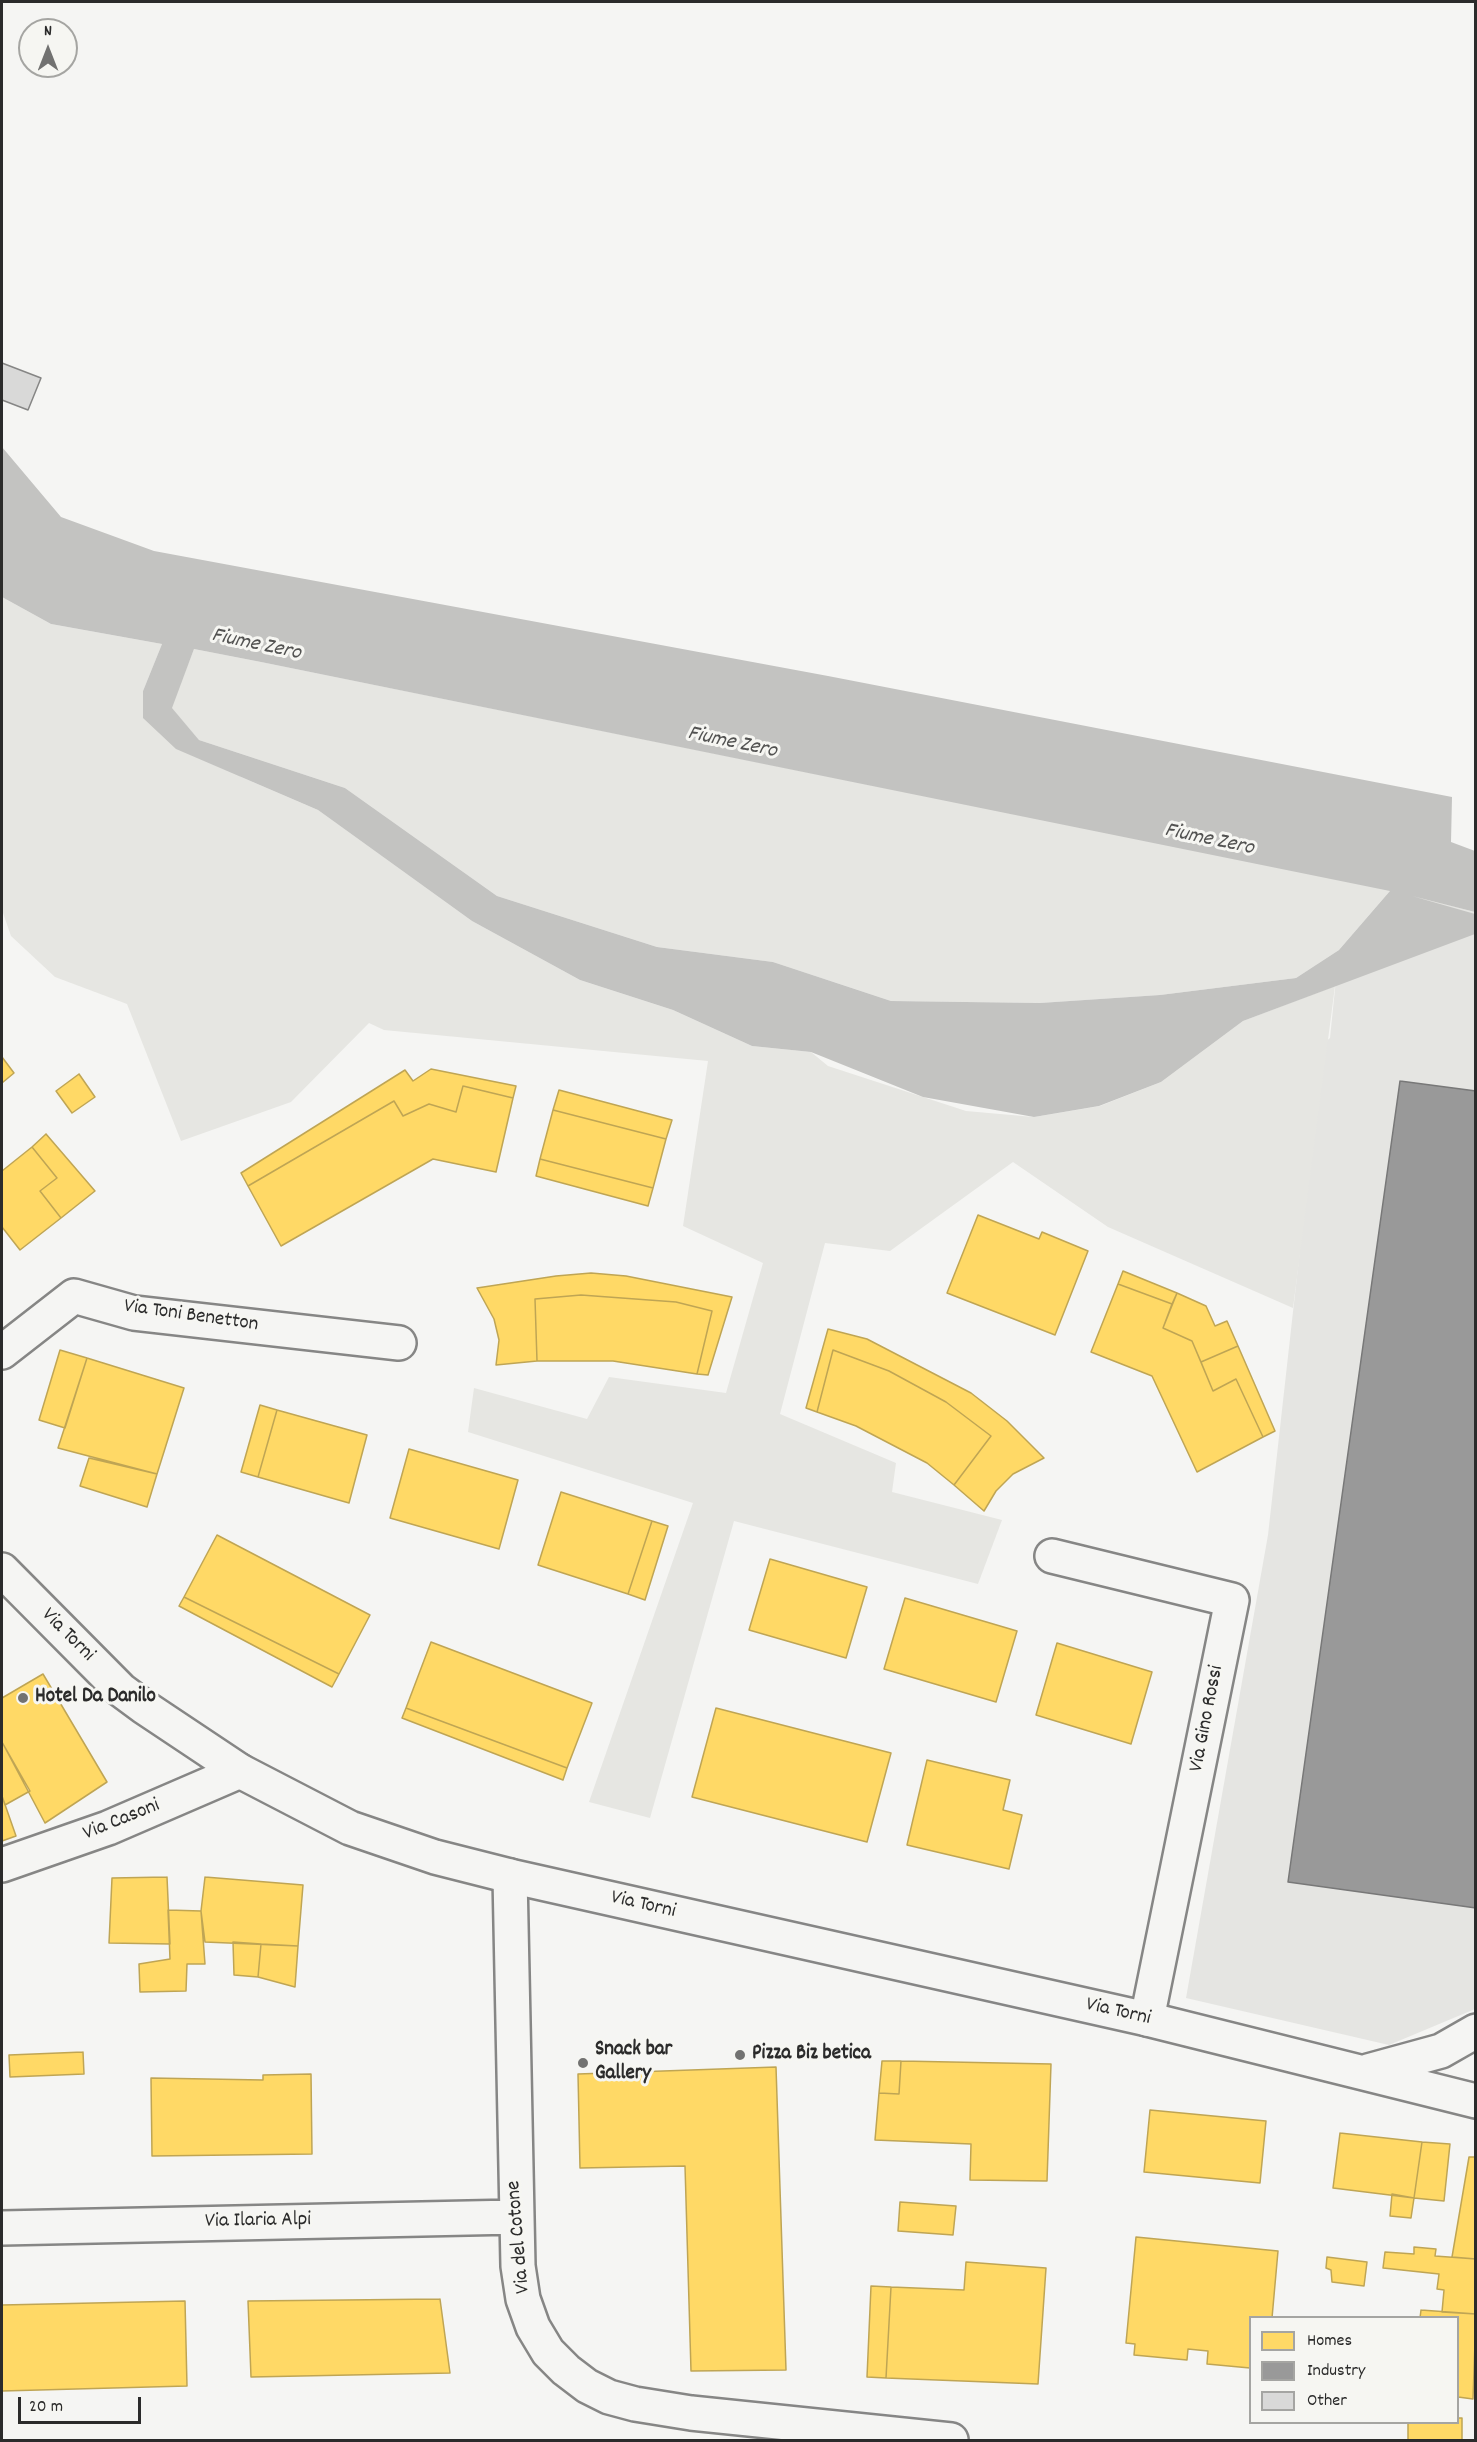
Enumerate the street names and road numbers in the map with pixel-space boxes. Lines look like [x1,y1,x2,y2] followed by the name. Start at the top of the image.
[122,1295,260,1339] street label: Via Toni Benetton
[35,1604,99,1668] street label: Via Torni
[1185,1664,1231,1774] street label: Via Gino Rossi
[80,1794,164,1848] street label: Via Casoni
[608,1886,678,1926] street label: Via Torni
[1083,1993,1153,2033] street label: Via Torni
[503,2179,537,2295] street label: Via del Cotone
[205,2208,311,2236] street label: Via Ilaria Alpi

